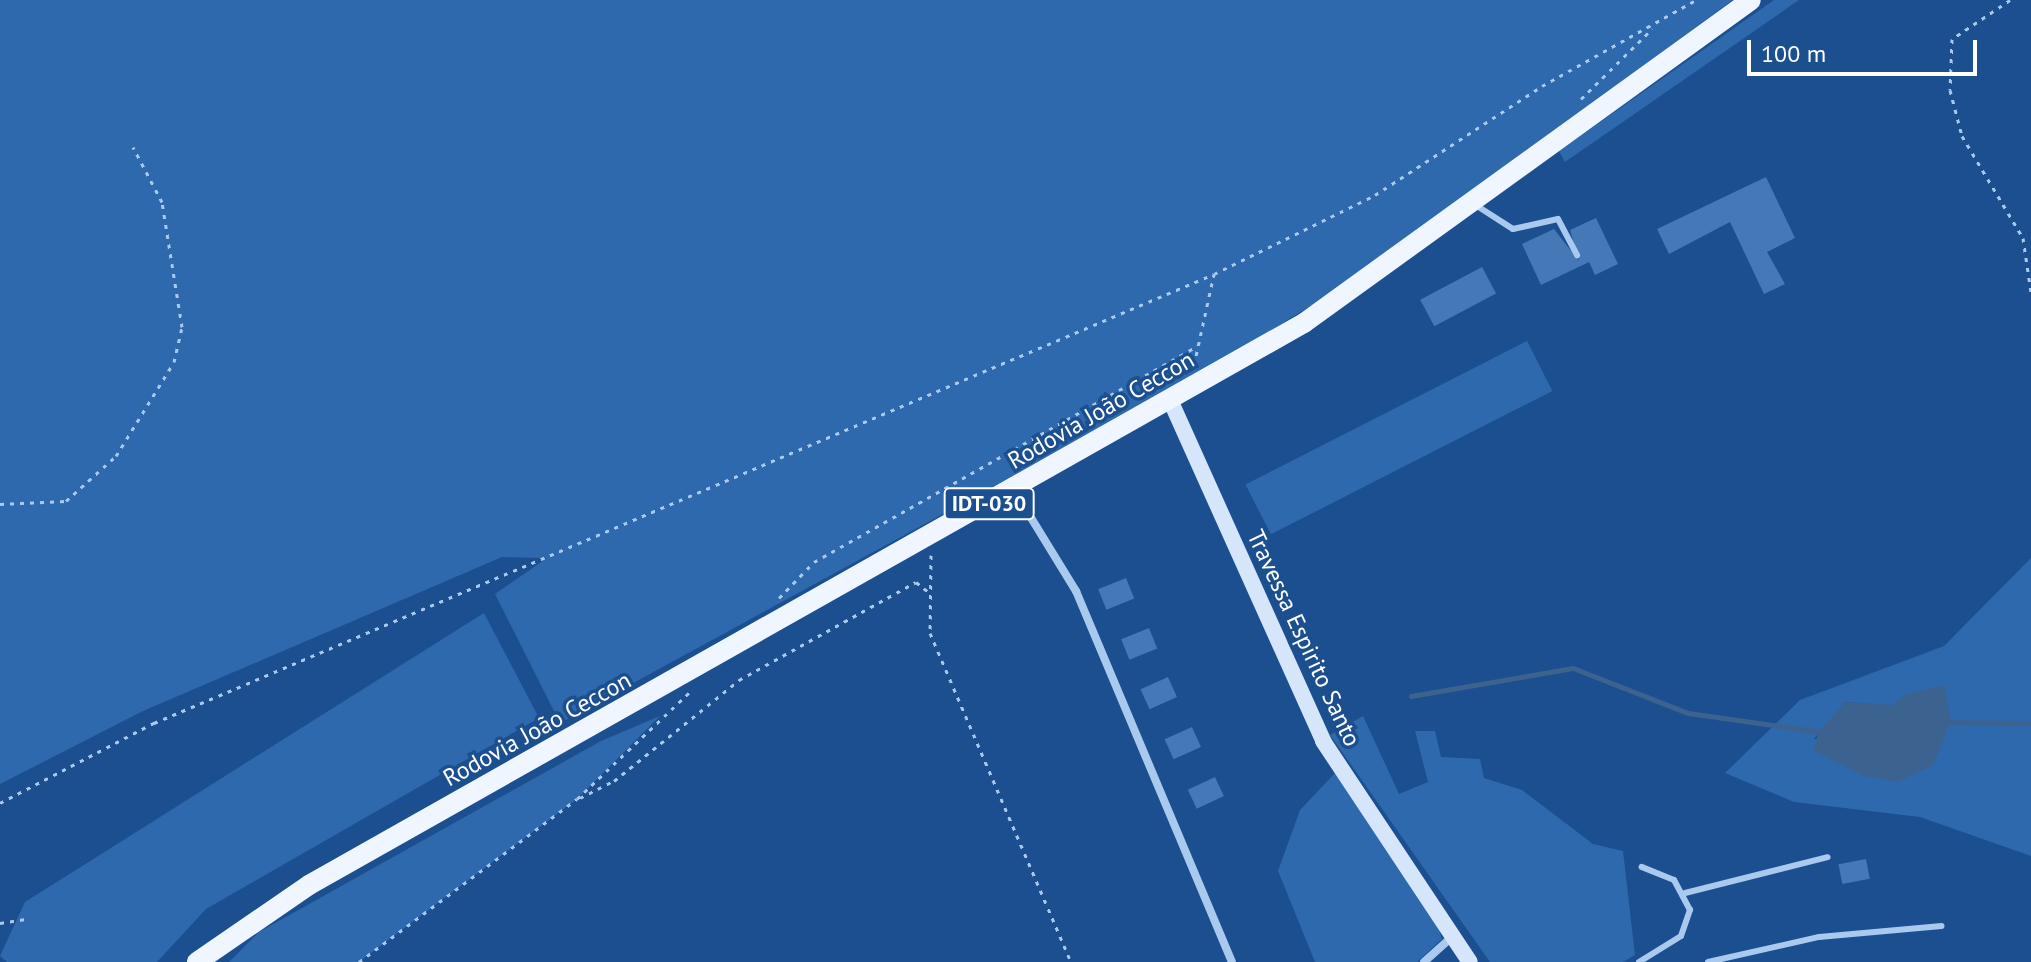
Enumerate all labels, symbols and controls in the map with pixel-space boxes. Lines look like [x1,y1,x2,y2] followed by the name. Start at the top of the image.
[1751,24,1981,74] scale bar
[1761,38,1826,69] text: 100 m
[1003,345,1199,475] street label: Rodovia João Ceccon
[943,486,1035,522] road number: IDT-030
[1241,525,1367,751] street label: Travessa Espirito Santo
[438,665,636,793] street label: Rodovia João Ceccon

